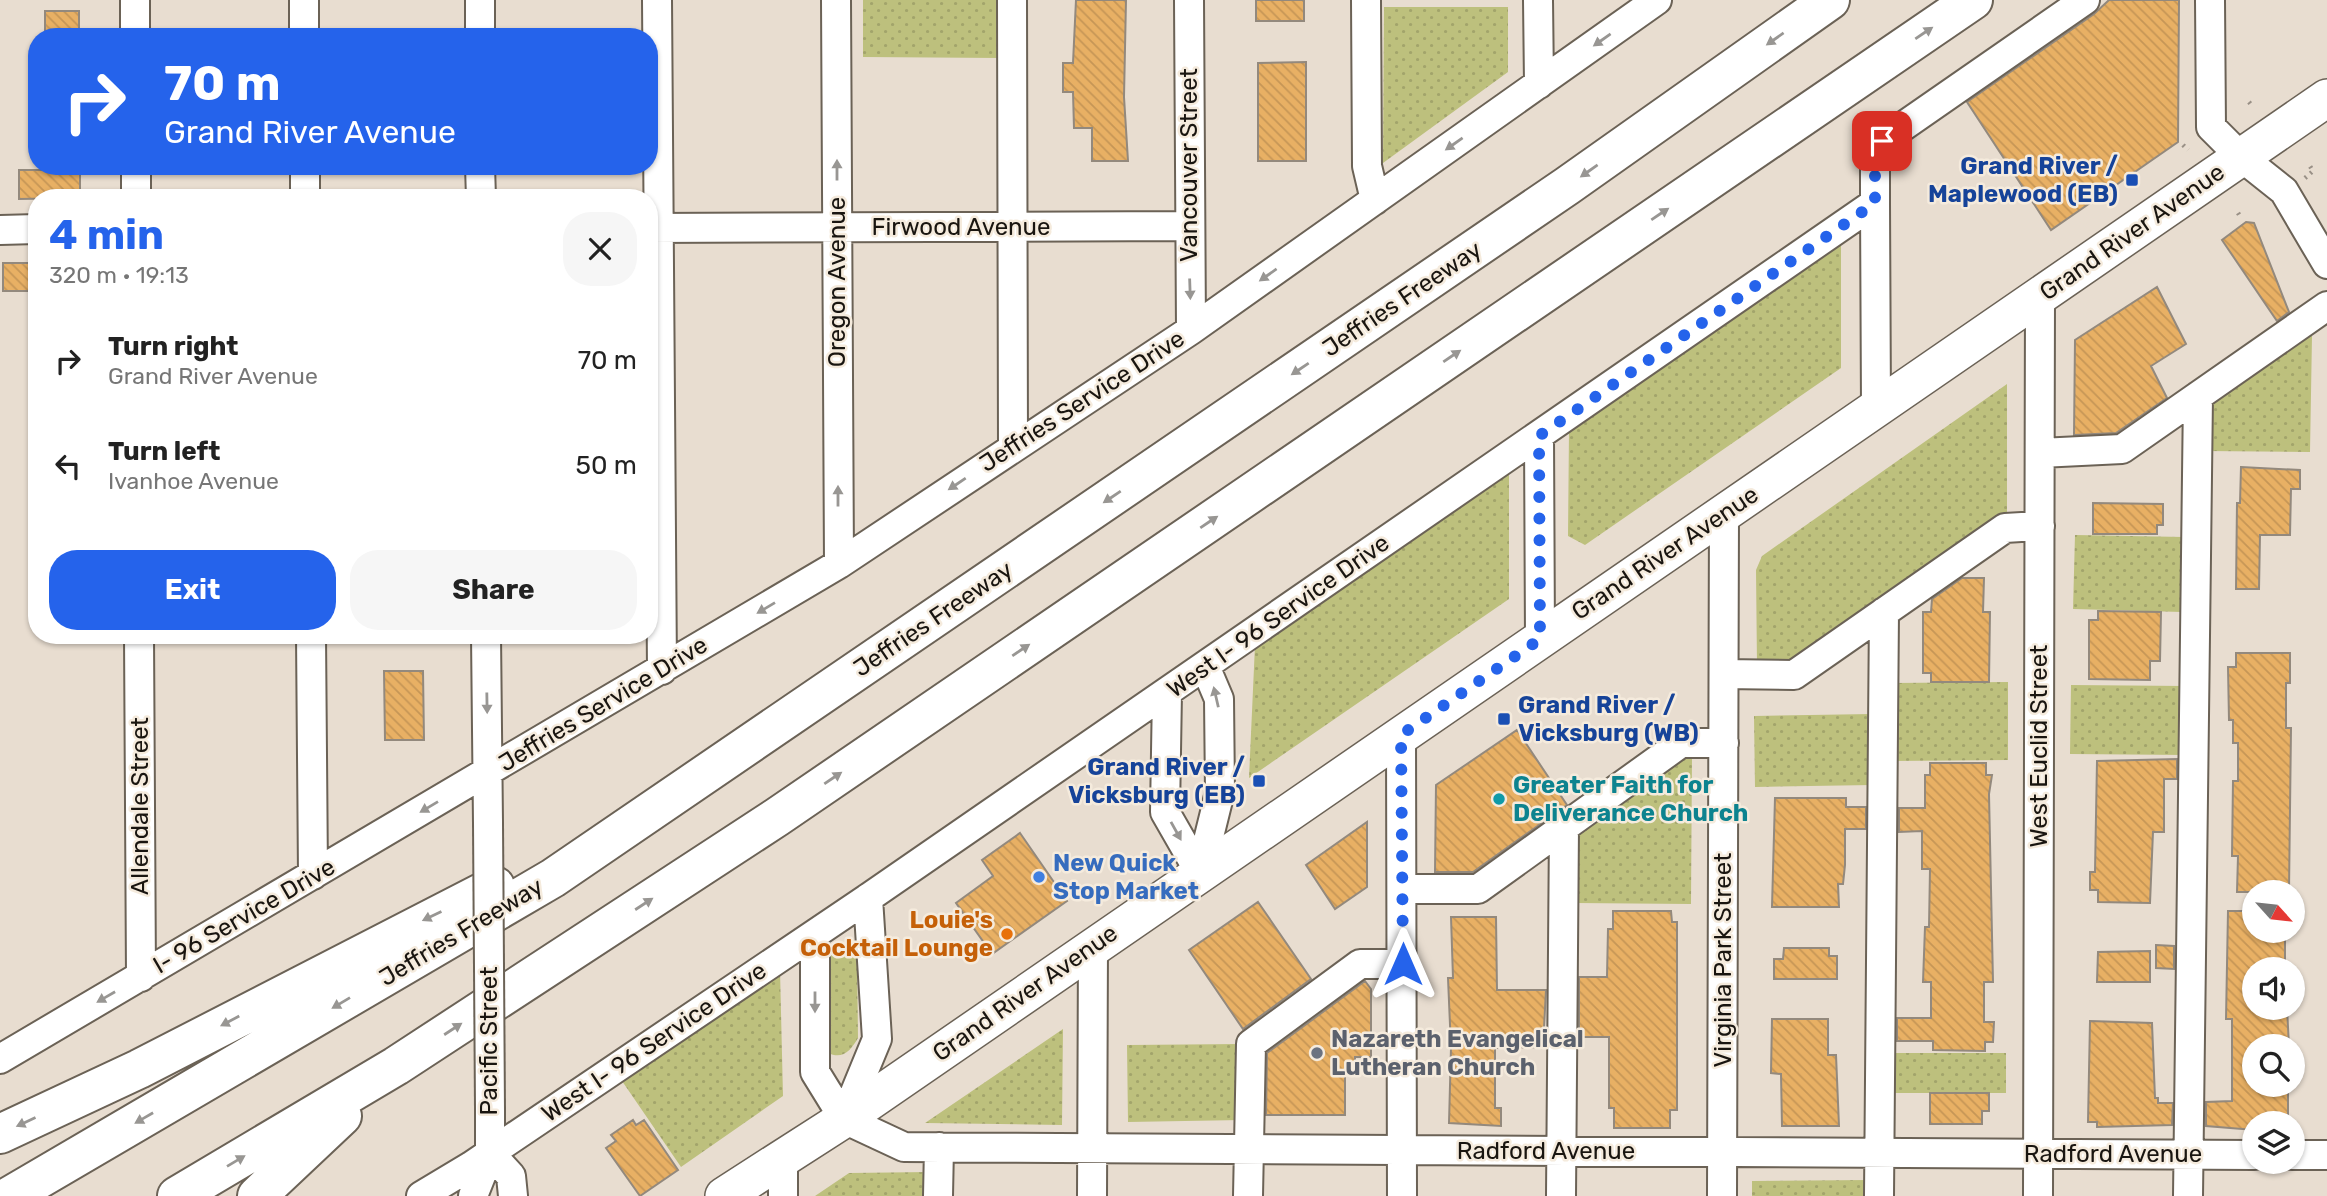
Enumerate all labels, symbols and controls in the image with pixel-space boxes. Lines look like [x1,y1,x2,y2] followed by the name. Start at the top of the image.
[1915,27,1934,40] one-way arrow
[1593,32,1611,46] one-way arrow
[1765,32,1784,45] one-way arrow
[164,54,281,112] text: 70 m
[49,56,140,147] icon: right
[1175,68,1203,262] street label: Vancouver Street
[1852,111,1912,171] pin
[164,113,456,151] text: Grand River Avenue
[1863,122,1901,160] icon: arrive
[1445,137,1463,151] one-way arrow
[1928,152,2118,208] place label: Grand River / Maplewood (EB)
[2034,158,2230,306] street label: Grand River Avenue
[831,159,843,181] one-way arrow
[1580,164,1598,178] one-way arrow
[2124,172,2140,188] marker: Grand River / Maplewood (EB)
[823,197,851,367] street label: Oregon Avenue
[1651,207,1669,221] one-way arrow
[49,210,164,260] text: 4 min
[563,212,637,286] button: close
[872,213,1051,241] street label: Firwood Avenue
[1317,235,1487,363] street label: Jeffries Freeway
[49,261,189,289] text: 320 m · 19:13
[1259,268,1277,282] one-way arrow
[1184,278,1196,300] one-way arrow
[974,324,1190,478] street label: Jeffries Service Drive
[108,331,238,362] text: Turn right
[49,342,87,380] icon: right
[578,345,637,376] text: 70 m
[1443,349,1461,363] one-way arrow
[108,362,318,390] text: Grand River Avenue
[1291,362,1309,376] one-way arrow
[108,436,220,467] text: Turn left
[49,447,87,485] icon: left
[576,450,637,481] text: 50 m
[108,467,279,495] text: Ivanhoe Avenue
[948,477,966,491] one-way arrow
[1566,480,1764,626] street label: Grand River Avenue
[832,484,844,506] one-way arrow
[1103,490,1122,503] one-way arrow
[1200,515,1218,529] one-way arrow
[1162,529,1394,703] street label: West I- 96 Service Drive
[49,550,336,630] button: Exit
[350,550,637,630] button: Share
[848,555,1018,683] street label: Jeffries Freeway
[757,601,776,614] one-way arrow
[494,631,712,777] street label: Jeffries Service Drive
[1012,643,1030,657] one-way arrow
[2025,645,2053,847] street label: West Euclid Street
[1210,686,1221,708] one-way arrow
[1518,691,1699,747] place label: Grand River / Vicksburg (WB)
[481,693,493,715] one-way arrow
[1496,711,1512,727] marker: Grand River / Vicksburg (WB)
[126,717,154,895] street label: Allendale Street
[1068,753,1245,809] place label: Grand River / Vicksburg (EB)
[824,771,842,785] one-way arrow
[1513,771,1748,827] place label: Greater Faith for Deliverance Church
[1251,773,1267,789] marker: Grand River / Vicksburg (EB)
[1491,791,1507,807] marker: Greater Faith for Deliverance Church
[419,801,438,813] one-way arrow
[1170,821,1182,841] one-way arrow
[1053,849,1199,905] place label: New Quick Stop Market
[148,853,340,979] street label: I- 96 Service Drive
[1709,853,1737,1067] street label: Virginia Park Street
[1031,869,1047,885] marker: New Quick Stop Market
[374,872,548,992] street label: Jeffries Freeway
[2242,880,2305,943] north arrow
[2242,880,2305,1174] map controls
[634,898,653,911] one-way arrow
[800,906,993,962] place label: Louie's Cocktail Lounge
[422,911,442,922] one-way arrow
[927,919,1123,1067] street label: Grand River Avenue
[999,926,1015,942] marker: Louie's Cocktail Lounge
[1366,927,1440,1001] position arrow
[536,956,772,1128] street label: West I- 96 Service Drive
[2242,957,2305,1020] button: sound
[475,966,503,1116] street label: Pacific Street
[97,991,116,1003] one-way arrow
[809,991,821,1013] one-way arrow
[331,997,350,1009] one-way arrow
[220,1015,240,1027] one-way arrow
[444,1022,463,1035] one-way arrow
[1331,1025,1584,1081] place label: Nazareth Evangelical Lutheran Church
[2242,1034,2305,1097] button: search
[1309,1045,1325,1061] marker: Nazareth Evangelical Lutheran Church
[2242,1111,2305,1174] button: layers
[135,1112,154,1125] one-way arrow
[16,1116,36,1128] one-way arrow
[1457,1137,1635,1165] street label: Radford Avenue
[2024,1140,2202,1168] street label: Radford Avenue
[226,1155,246,1167] one-way arrow

